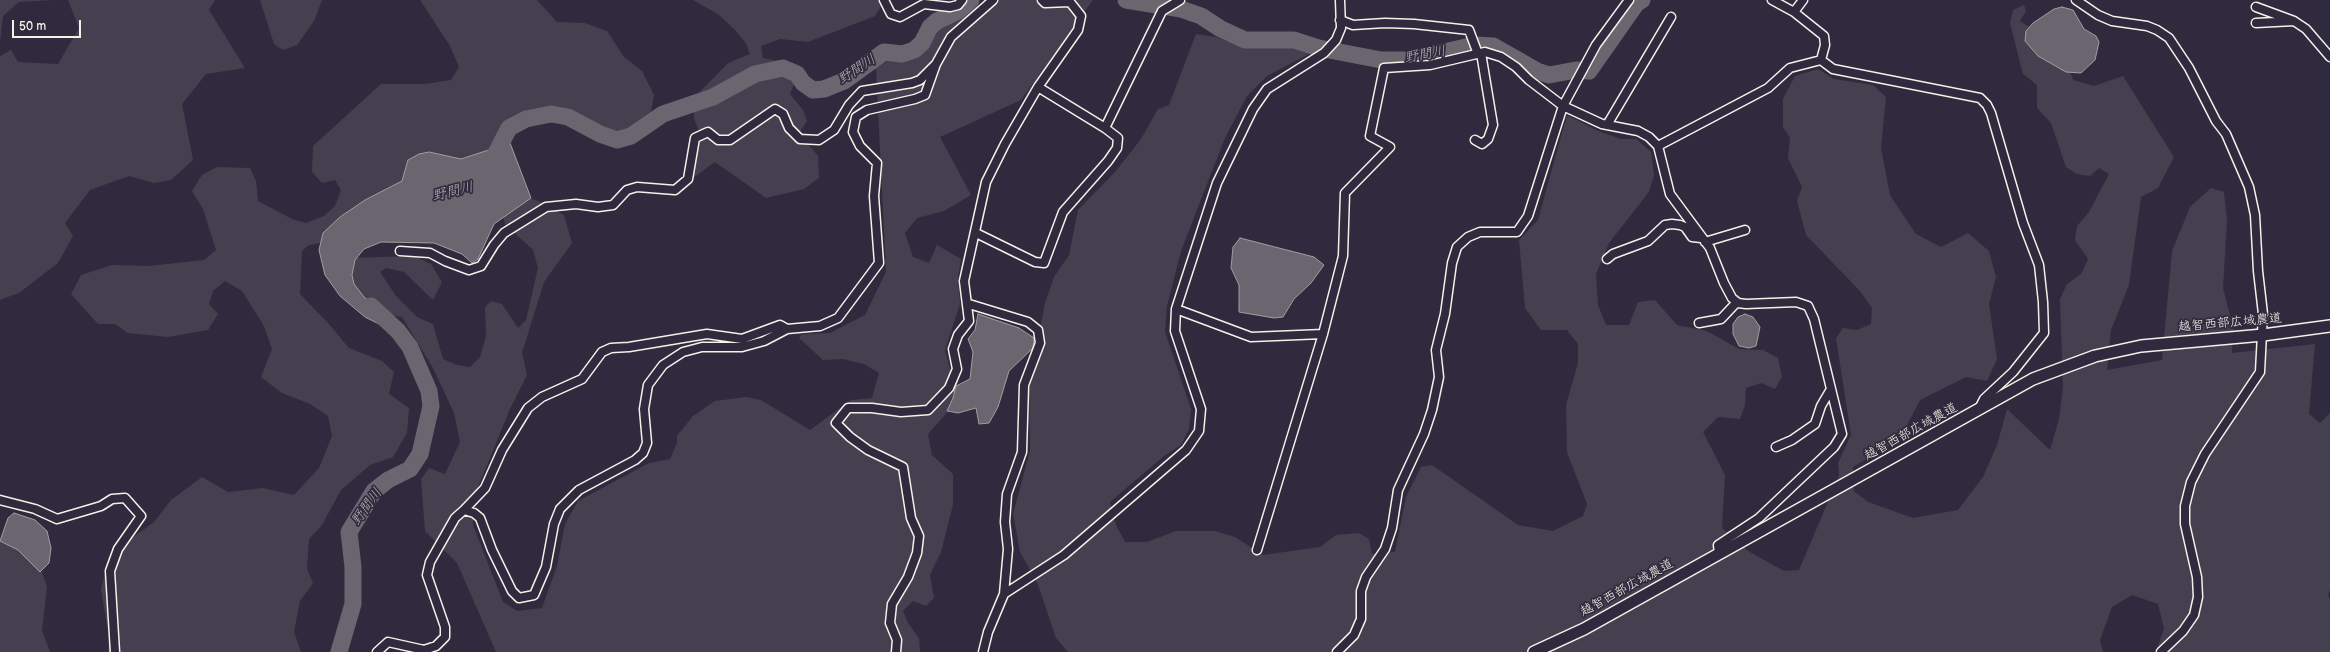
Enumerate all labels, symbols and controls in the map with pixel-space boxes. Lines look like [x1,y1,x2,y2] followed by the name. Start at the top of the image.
[14,12,83,38] scale bar
[19,19,46,34] text: 50 m
[1403,43,1447,67] water label: 野間川
[835,52,879,88] water label: 野間川
[431,179,475,205] water label: 野間川
[2178,311,2282,335] street label: 越智西部広域農道
[1862,400,1960,464] street label: 越智西部広域農道
[348,485,386,529] water label: 野間川
[1578,556,1676,620] street label: 越智西部広域農道

